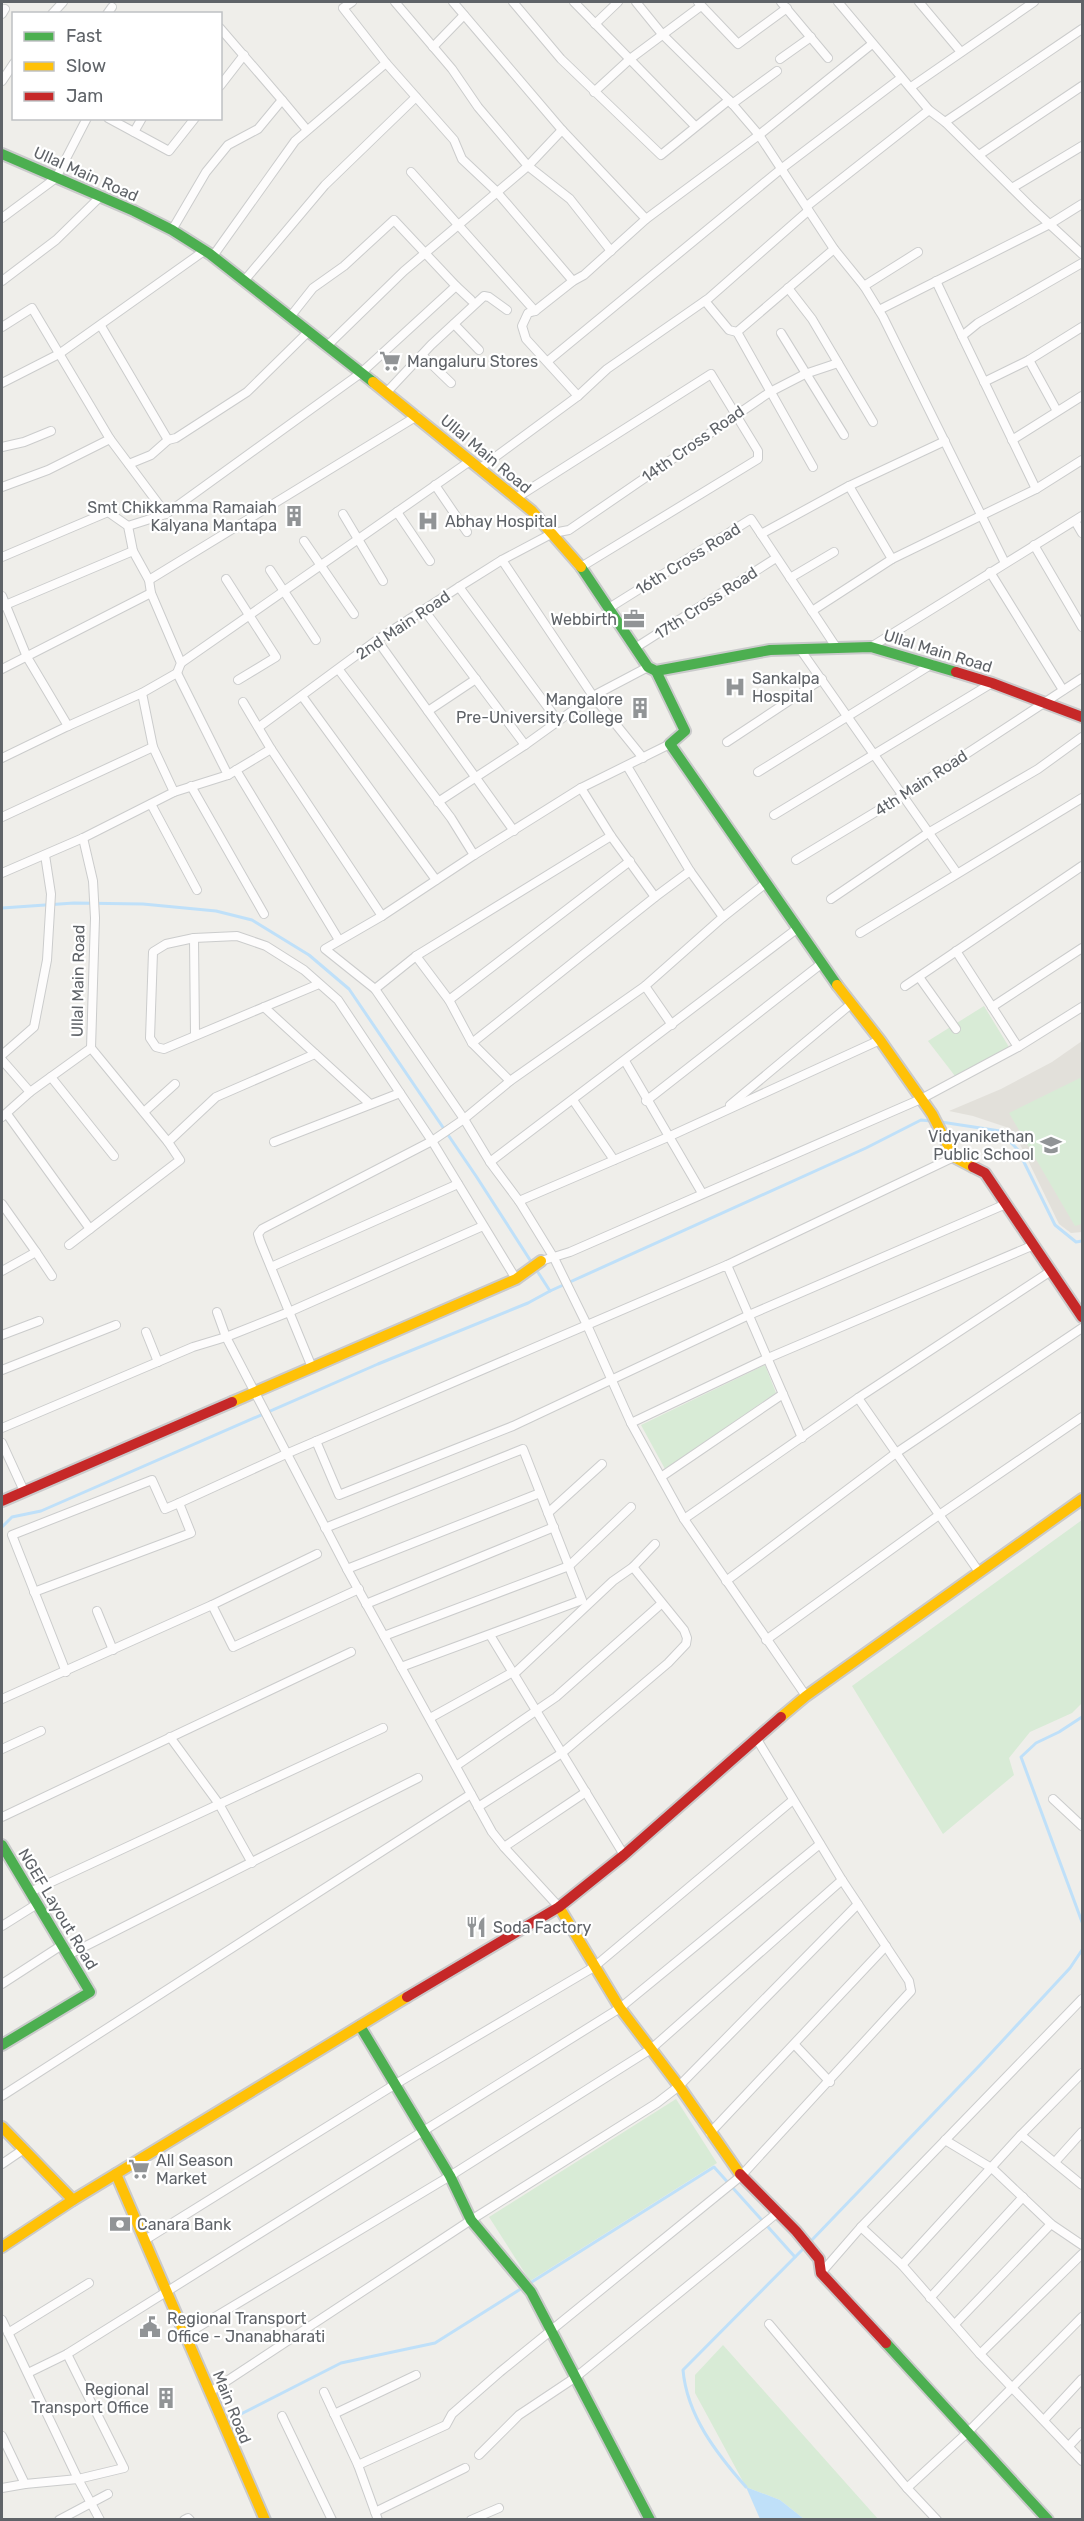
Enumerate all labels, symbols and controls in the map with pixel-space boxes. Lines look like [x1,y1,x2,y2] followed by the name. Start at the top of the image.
[12,12,222,120] legend
[66,25,102,47] text: Fast
[66,55,106,77] text: Slow
[66,85,103,107] text: Jam
[31,142,141,206] street label: Ullal Main Road
[378,349,402,373] supermarket icon: Mangaluru Stores
[407,352,538,371] place label: Mangaluru Stores
[638,402,748,486] street label: 14th Cross Road
[437,411,535,497] street label: Ullal Main Road
[87,498,277,535] place label: Smt Chikkamma Ramaiah Kalyana Mantapa
[282,504,306,528] building icon: Smt Chikkamma Ramaiah Kalyana Mantapa
[416,509,440,533] hospital icon: Abhay Hospital
[445,512,557,531] place label: Abhay Hospital
[632,519,744,599] street label: 16th Cross Road
[651,563,761,643] street label: 17th Cross Road
[352,587,454,663] street label: 2nd Main Road
[622,607,646,631] office icon: Webbirth
[551,610,617,629] place label: Webbirth
[881,625,995,677] street label: Ullal Main Road
[752,669,820,706] place label: Sankalpa Hospital
[723,675,747,699] hospital icon: Sankalpa Hospital
[456,690,623,727] place label: Mangalore Pre-University College
[628,696,652,720] building icon: Mangalore Pre-University College
[871,746,971,820] street label: 4th Main Road
[68,925,88,1037] street label: Ullal Main Road
[928,1127,1034,1164] place label: Vidyanikethan Public School
[1039,1133,1063,1157] school or university icon: Vidyanikethan Public School
[14,1845,102,1973] street label: NGEF Layout Road
[464,1915,488,1939] restaurant icon: Soda Factory
[493,1918,591,1937] place label: Soda Factory
[156,2151,233,2188] place label: All Season Market
[127,2157,151,2181] supermarket icon: All Season Market
[108,2212,132,2236] bank icon: Canara Bank
[137,2215,232,2234] place label: Canara Bank
[167,2309,325,2346] place label: Regional Transport Office - Jnanabharati
[138,2315,162,2339] public building icon: Regional Transport Office - Jnanabharati
[209,2368,255,2446] street label: Main Road
[31,2380,149,2417] place label: Regional Transport Office
[154,2386,178,2410] building icon: Regional Transport Office

